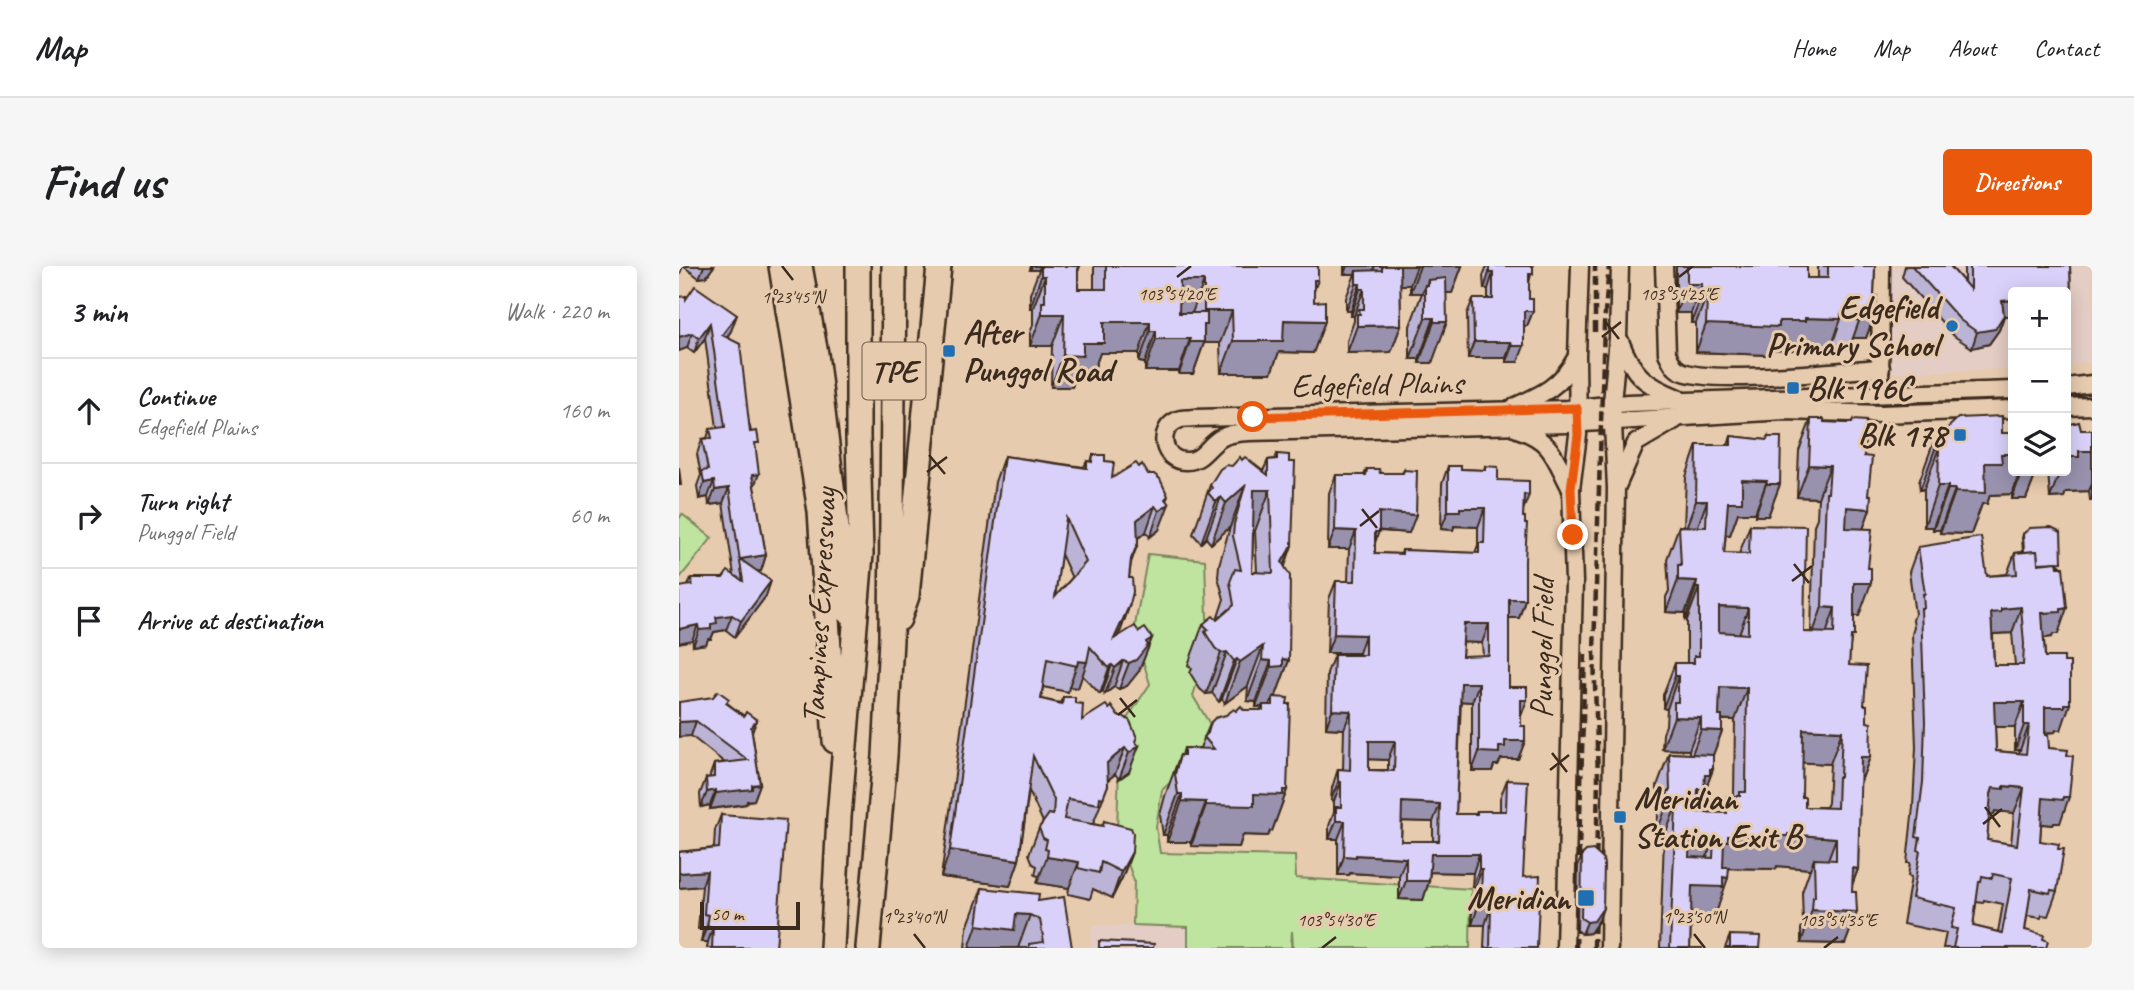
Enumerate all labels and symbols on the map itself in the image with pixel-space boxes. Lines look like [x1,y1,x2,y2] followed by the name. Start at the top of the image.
[1138,283,1218,305] text: 103°54'20"E
[1640,283,1720,305] text: 103°54'25"E
[762,286,828,308] text: 1°23'45"N
[1766,286,1944,366] place label: Edgefield Primary School
[963,311,1118,391] place label: After Punggol Road
[1944,318,1960,334] marker: Edgefield Primary School
[863,342,925,400] road number: TPE
[941,343,957,359] marker: After Punggol Road
[1291,361,1466,406] street label: Edgefield Plains
[1807,367,1916,409] place label: Blk 196C
[1785,380,1801,396] marker: Blk 196C
[1237,401,1268,432] route start
[1858,414,1950,456] place label: Blk 178
[1952,427,1968,443] marker: Blk 178
[792,484,846,725] street label: Tampines Expressway
[1557,519,1588,550] route end
[1520,572,1564,719] street label: Punggol Field
[1634,777,1804,857] place label: Meridian Station Exit B
[1612,809,1628,825] marker: Meridian Station Exit B
[1467,877,1572,919] place label: Meridian
[1576,888,1596,908] marker: Meridian
[700,899,800,931] scale bar
[883,906,949,928] text: 1°23'40"N
[1663,906,1729,928] text: 1°23'50"N
[1297,909,1377,931] text: 103°54'30"E
[1799,909,1879,931] text: 103°54'35"E

